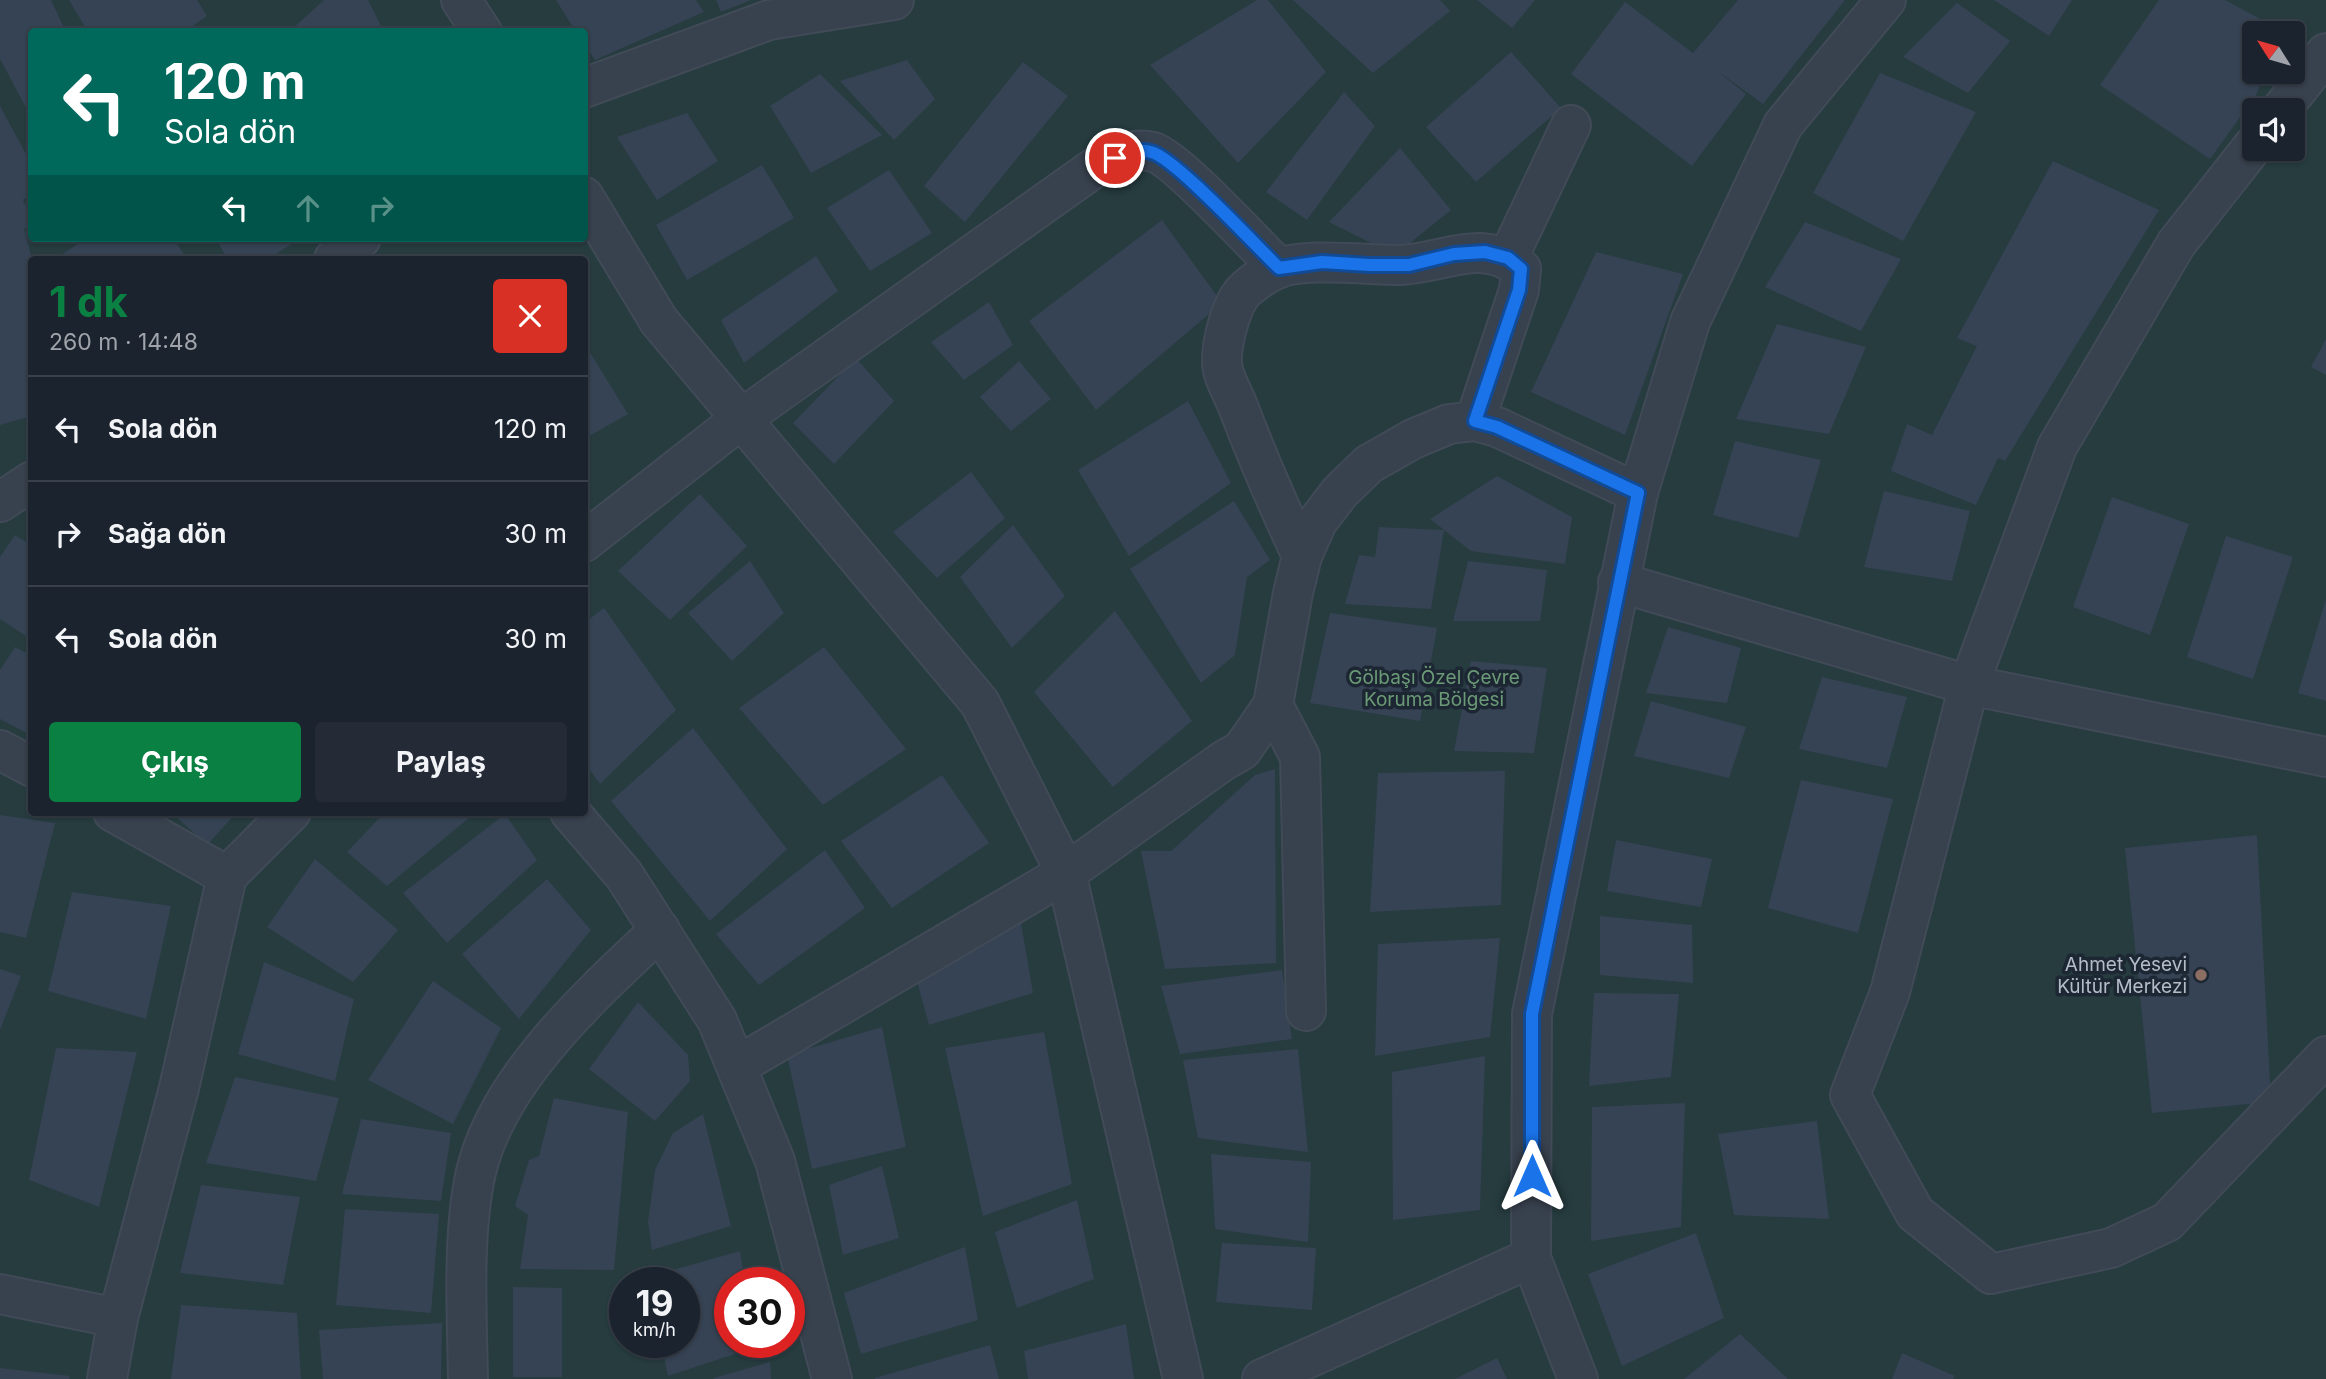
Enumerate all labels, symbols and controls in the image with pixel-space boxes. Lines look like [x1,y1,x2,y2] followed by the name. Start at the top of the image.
[2242,21,2305,84] north arrow
[2242,21,2305,161] map controls
[164,52,305,111] text: 120 m
[49,56,140,147] icon: left
[2242,98,2305,161] button: sound
[164,112,296,151] text: Sola dön
[1085,128,1145,188] pin
[1096,139,1134,177] icon: arrive
[216,189,254,227] icon: left
[289,189,327,227] icon: ahead
[362,189,400,227] icon: right
[49,276,128,327] text: 1 dk
[493,279,567,353] button: close
[49,328,198,356] text: 260 m · 14:48
[49,410,87,448] icon: left
[108,413,218,444] text: Sola dön
[494,413,567,444] text: 120 m
[49,515,87,553] icon: right
[108,518,226,549] text: Sağa dön
[504,518,567,549] text: 30 m
[49,620,87,658] icon: left
[108,623,218,654] text: Sola dön
[504,623,567,654] text: 30 m
[1348,666,1520,711] park label: Gölbaşı Özel Çevre Koruma Bölgesi
[49,722,301,802] button: Çıkış
[315,722,567,802] button: Paylaş
[2057,953,2187,998] place label: Ahmet Yesevi Kültür Merkezi
[2193,967,2209,983] marker: Ahmet Yesevi Kültür Merkezi
[1495,1139,1569,1213] position arrow
[714,1267,805,1358] speed limit sign: 30
[636,1282,673,1324] text: 19
[633,1319,676,1340] text: km/h

